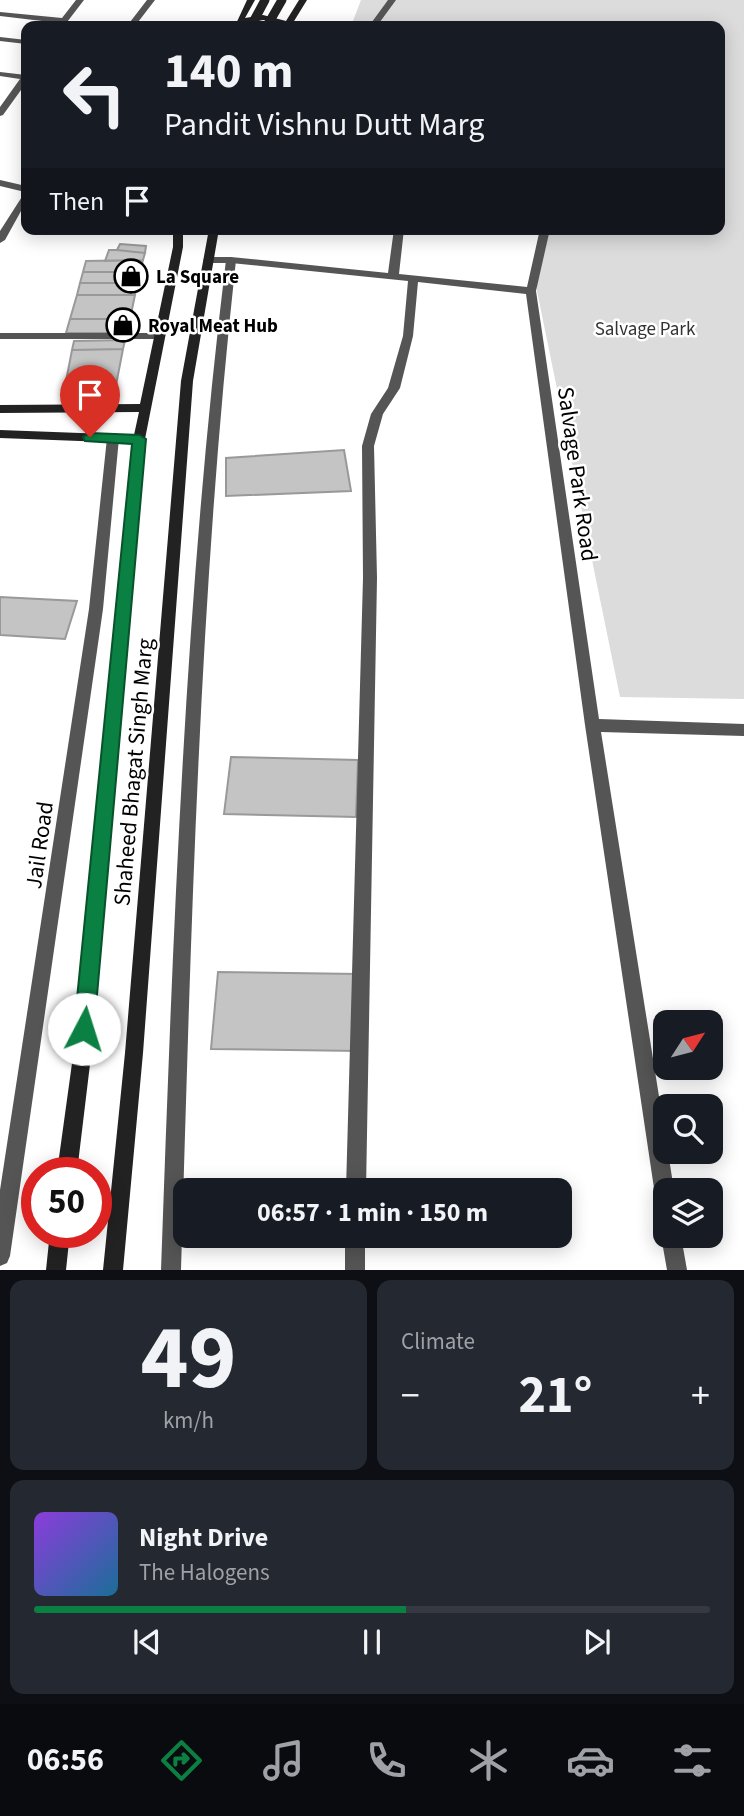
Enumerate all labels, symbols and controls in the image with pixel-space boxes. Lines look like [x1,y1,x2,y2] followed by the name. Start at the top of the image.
[164,37,293,107] text: 140 m
[49,49,140,140] icon: left
[164,102,485,148] text: Pandit Vishnu Dutt Marg
[118,182,156,220] icon: arrive
[49,183,104,220] text: Then
[112,257,150,295] shop icon: La Square
[156,264,239,291] place label: La Square
[104,306,142,344] shop icon: Royal Meat Hub
[148,313,278,340] place label: Royal Meat Hub
[595,316,696,343] park label: Salvage Park
[60,365,120,437] pin
[71,376,109,414] icon: arrive
[549,385,606,563] street label: Salvage Park Road
[105,636,162,907] street label: Shaheed Bhagat Singh Marg
[17,799,62,891] street label: Jail Road
[47,992,121,1066] position arrow
[653,1010,723,1080] north arrow
[653,1010,723,1248] map controls
[653,1094,723,1164] button: search
[21,1157,112,1248] speed limit sign: 50
[653,1178,723,1248] button: layers
[257,1194,488,1231] text: 06:57 · 1 min · 150 m
[140,1294,237,1423] text: 49
[401,1325,475,1358] text: Climate
[519,1359,592,1433] text: 21°
[401,1369,420,1423] text: −
[691,1369,710,1423] text: +
[163,1404,214,1437] text: km/h
[139,1519,268,1556] text: Night Drive
[139,1556,270,1589] text: The Halogens
[128,1623,166,1661] icon: previous
[353,1623,391,1661] icon: pause
[578,1623,616,1661] icon: next
[157,1736,206,1785] icon: directions
[259,1736,308,1785] icon: music
[362,1736,411,1785] icon: phone
[464,1736,513,1785] icon: climate
[566,1736,615,1785] icon: car
[668,1736,717,1785] icon: filters
[27,1737,104,1783] text: 06:56

